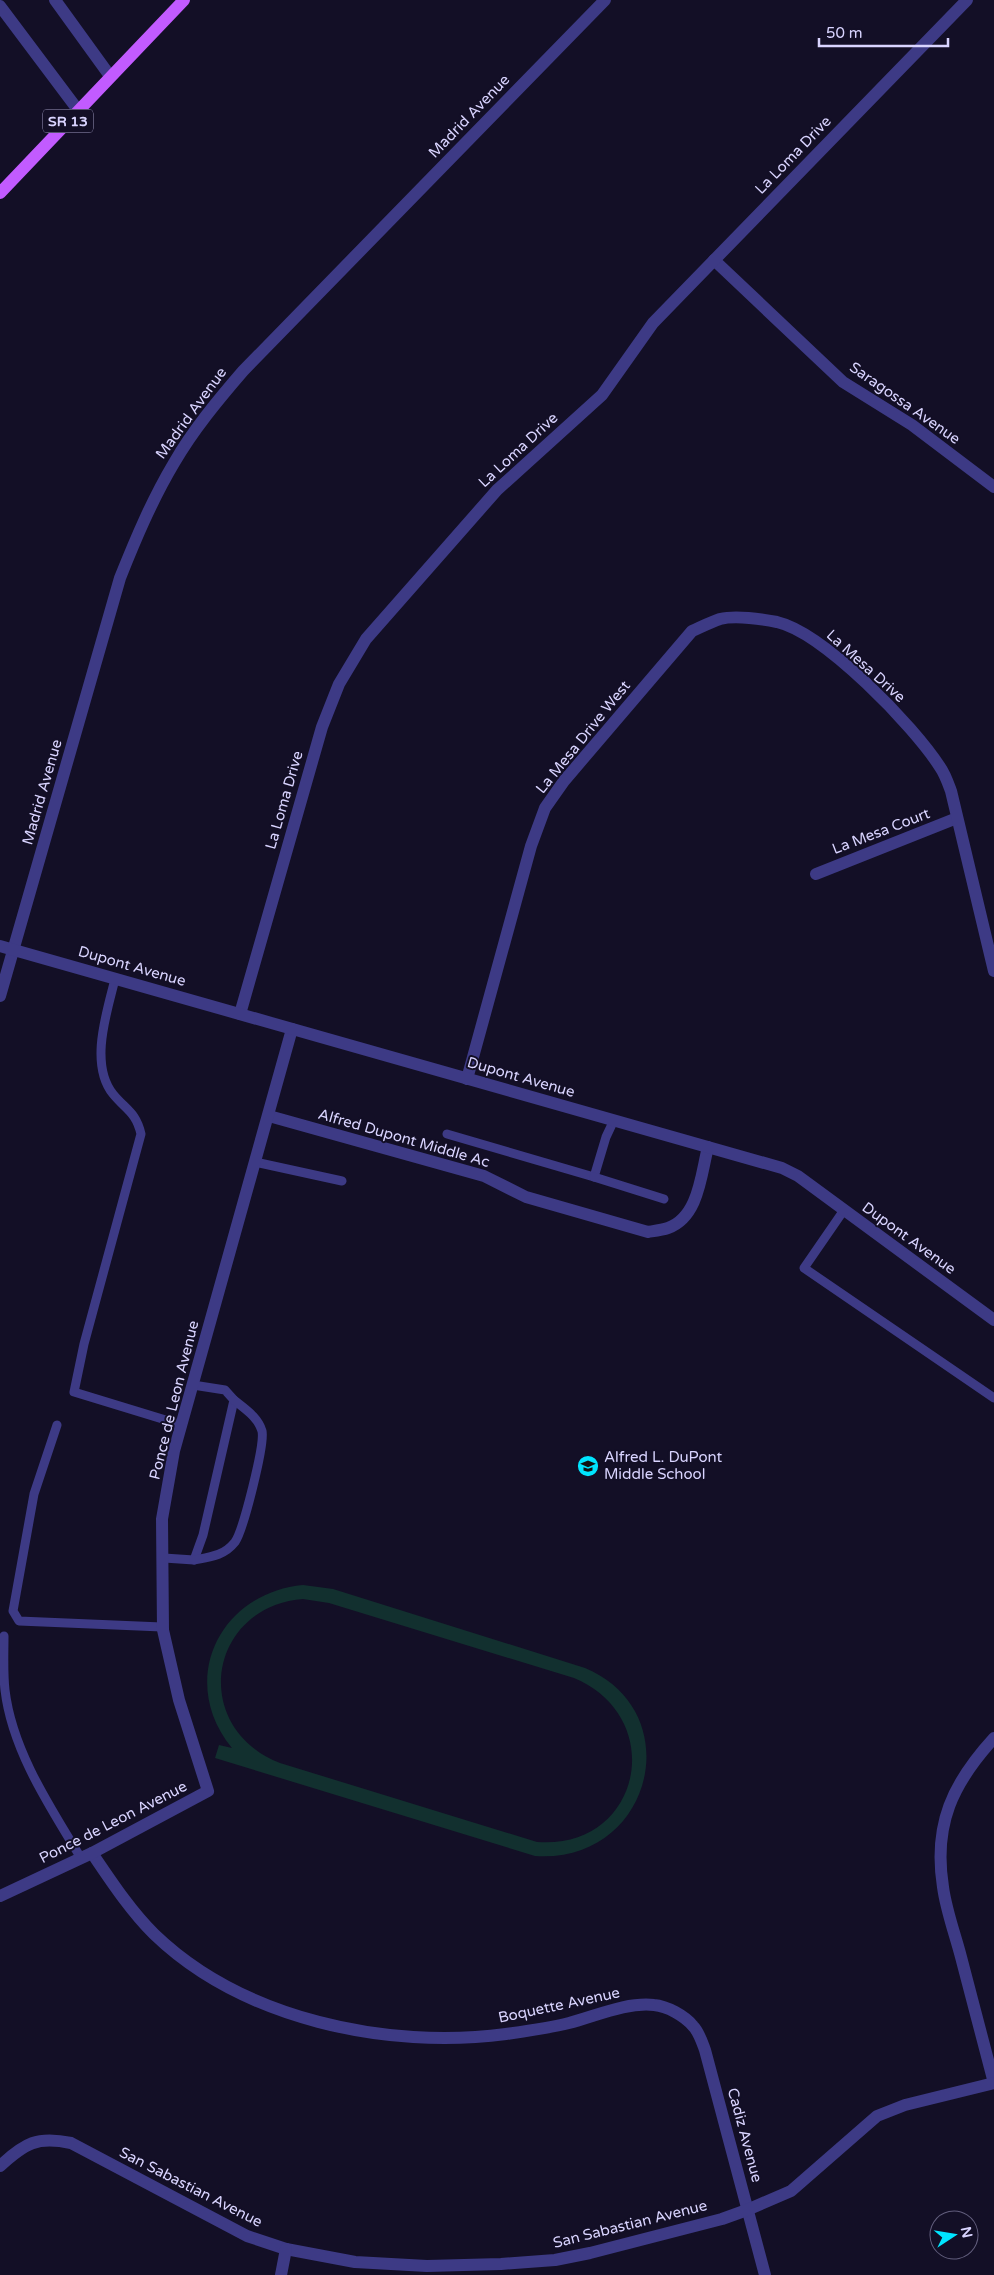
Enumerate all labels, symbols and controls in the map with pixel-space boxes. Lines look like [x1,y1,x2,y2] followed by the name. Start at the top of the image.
[819,15,948,47] scale bar
[826,24,863,42] text: 50 m
[425,71,513,161] street label: Madrid Avenue
[43,110,93,132] road number: SR 13
[751,112,835,198] street label: La Loma Drive
[846,358,964,448] street label: Saragossa Avenue
[152,364,230,462] street label: Madrid Avenue
[475,409,561,491] street label: La Loma Drive
[823,626,909,706] street label: La Mesa Drive
[532,677,634,797] street label: La Mesa Drive West
[18,737,66,847] street label: Madrid Avenue
[261,749,307,851] street label: La Loma Drive
[830,804,933,858] street label: La Mesa Court
[76,942,188,990] street label: Dupont Avenue
[465,1053,577,1101] street label: Dupont Avenue
[316,1105,492,1171] street label: Alfred Dupont Middle Ac
[859,1198,959,1278] street label: Dupont Avenue
[146,1319,202,1481] street label: Ponce de Leon Avenue
[604,1448,722,1483] place label: Alfred L. DuPont Middle School
[576,1454,600,1478] school or university icon: Alfred L. DuPont Middle School
[36,1777,190,1867] street label: Ponce de Leon Avenue
[496,1983,622,2027] street label: Boquette Avenue
[724,2086,766,2184] street label: Cadiz Avenue
[117,2143,265,2231] street label: San Sabastian Avenue
[551,2196,709,2252] street label: San Sabastian Avenue
[929,2210,979,2260] north arrow
[957,2225,976,2240] text: N

